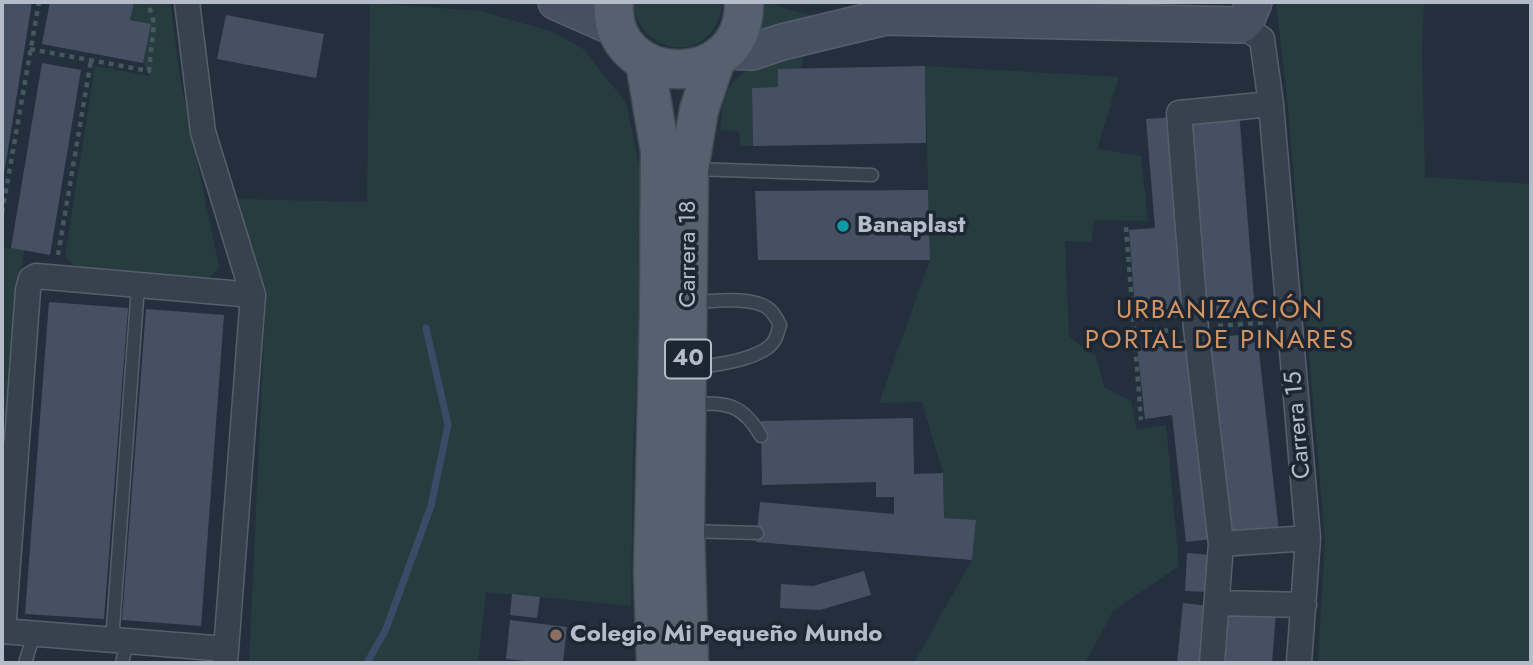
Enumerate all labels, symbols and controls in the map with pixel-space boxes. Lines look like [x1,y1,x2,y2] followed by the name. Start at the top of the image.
[675,200,703,308] street label: Carrera 18
[857,212,965,240] place label: Banaplast
[835,218,851,234] marker: Banaplast
[1087,296,1353,358] district label: URBANIZACIÓN PORTAL DE PINARES
[665,340,711,378] road number: 40
[1280,370,1318,480] street label: Carrera 15
[570,621,883,649] place label: Colegio Mi Pequeño Mundo
[548,627,564,643] marker: Colegio Mi Pequeño Mundo

